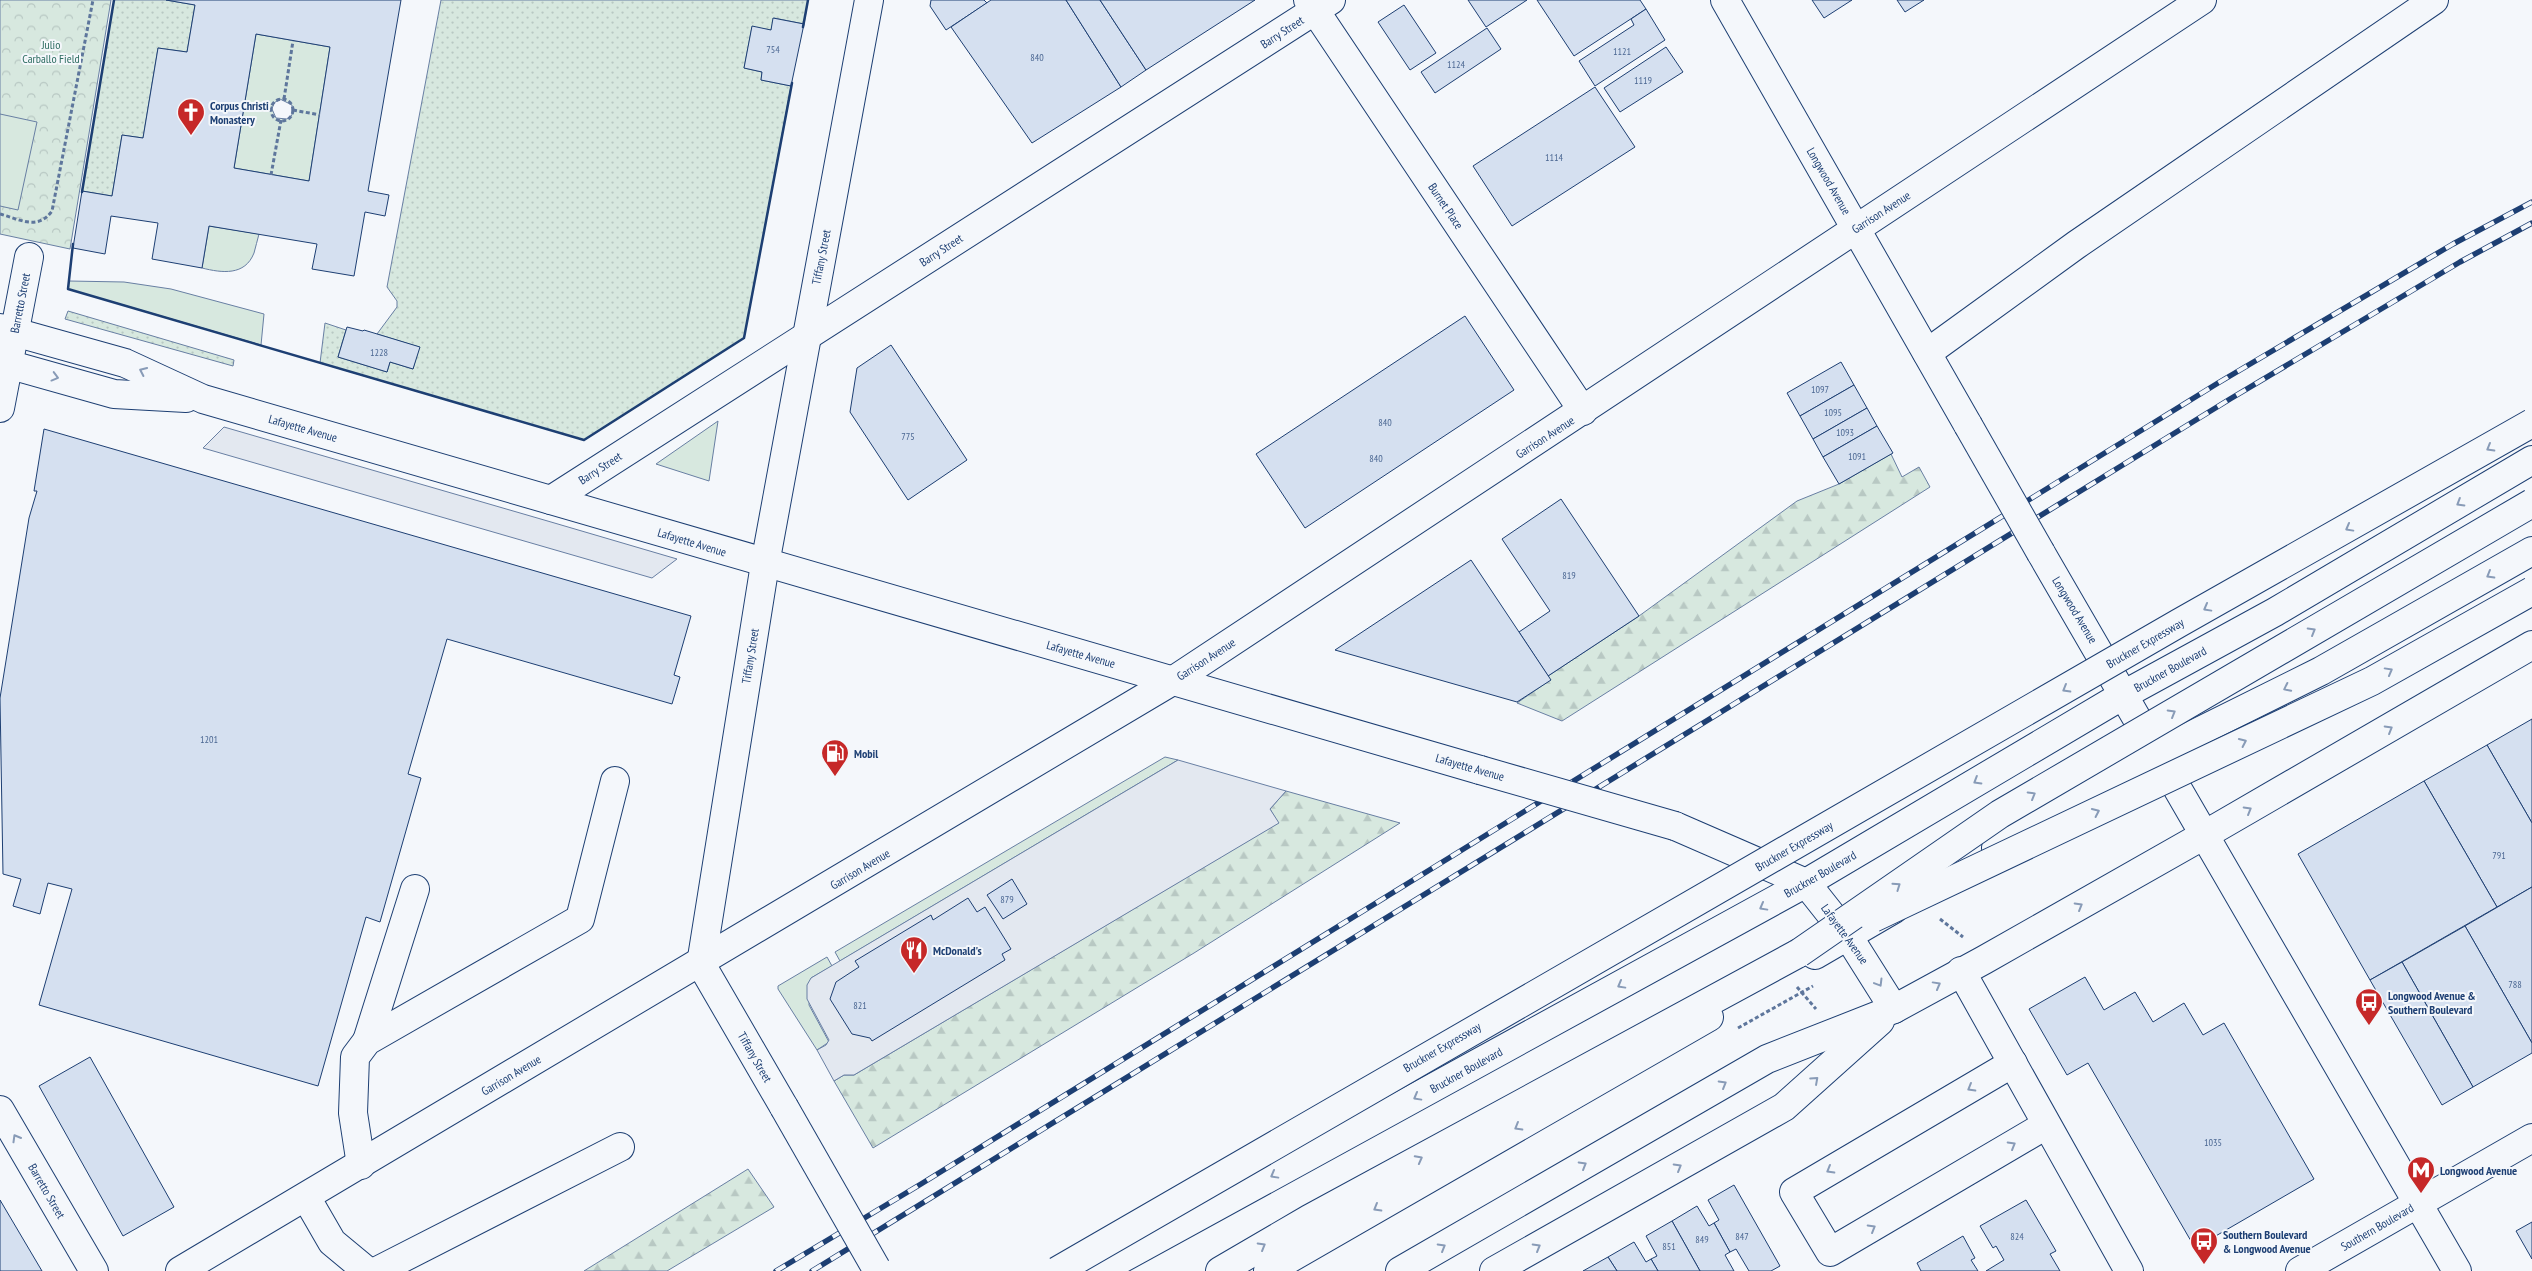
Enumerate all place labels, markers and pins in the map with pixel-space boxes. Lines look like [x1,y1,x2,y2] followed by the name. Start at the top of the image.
[176,97,206,136] church icon: Corpus Christi Monastery
[210,98,269,127] place label: Corpus Christi Monastery
[820,738,850,777] fuel station icon: Mobil
[854,746,878,761] place label: Mobil
[899,935,929,974] restaurant icon: McDonald's
[933,943,982,958] place label: McDonald's
[2354,987,2384,1026] bus stop icon: Longwood Avenue & Southern Boulevard
[2388,988,2476,1017] place label: Longwood Avenue & Southern Boulevard
[2406,1155,2436,1194] metro station icon: Longwood Avenue
[2440,1163,2517,1178] place label: Longwood Avenue
[2189,1226,2219,1265] bus stop icon: Southern Boulevard & Longwood Avenue
[2223,1227,2311,1256] place label: Southern Boulevard & Longwood Avenue

